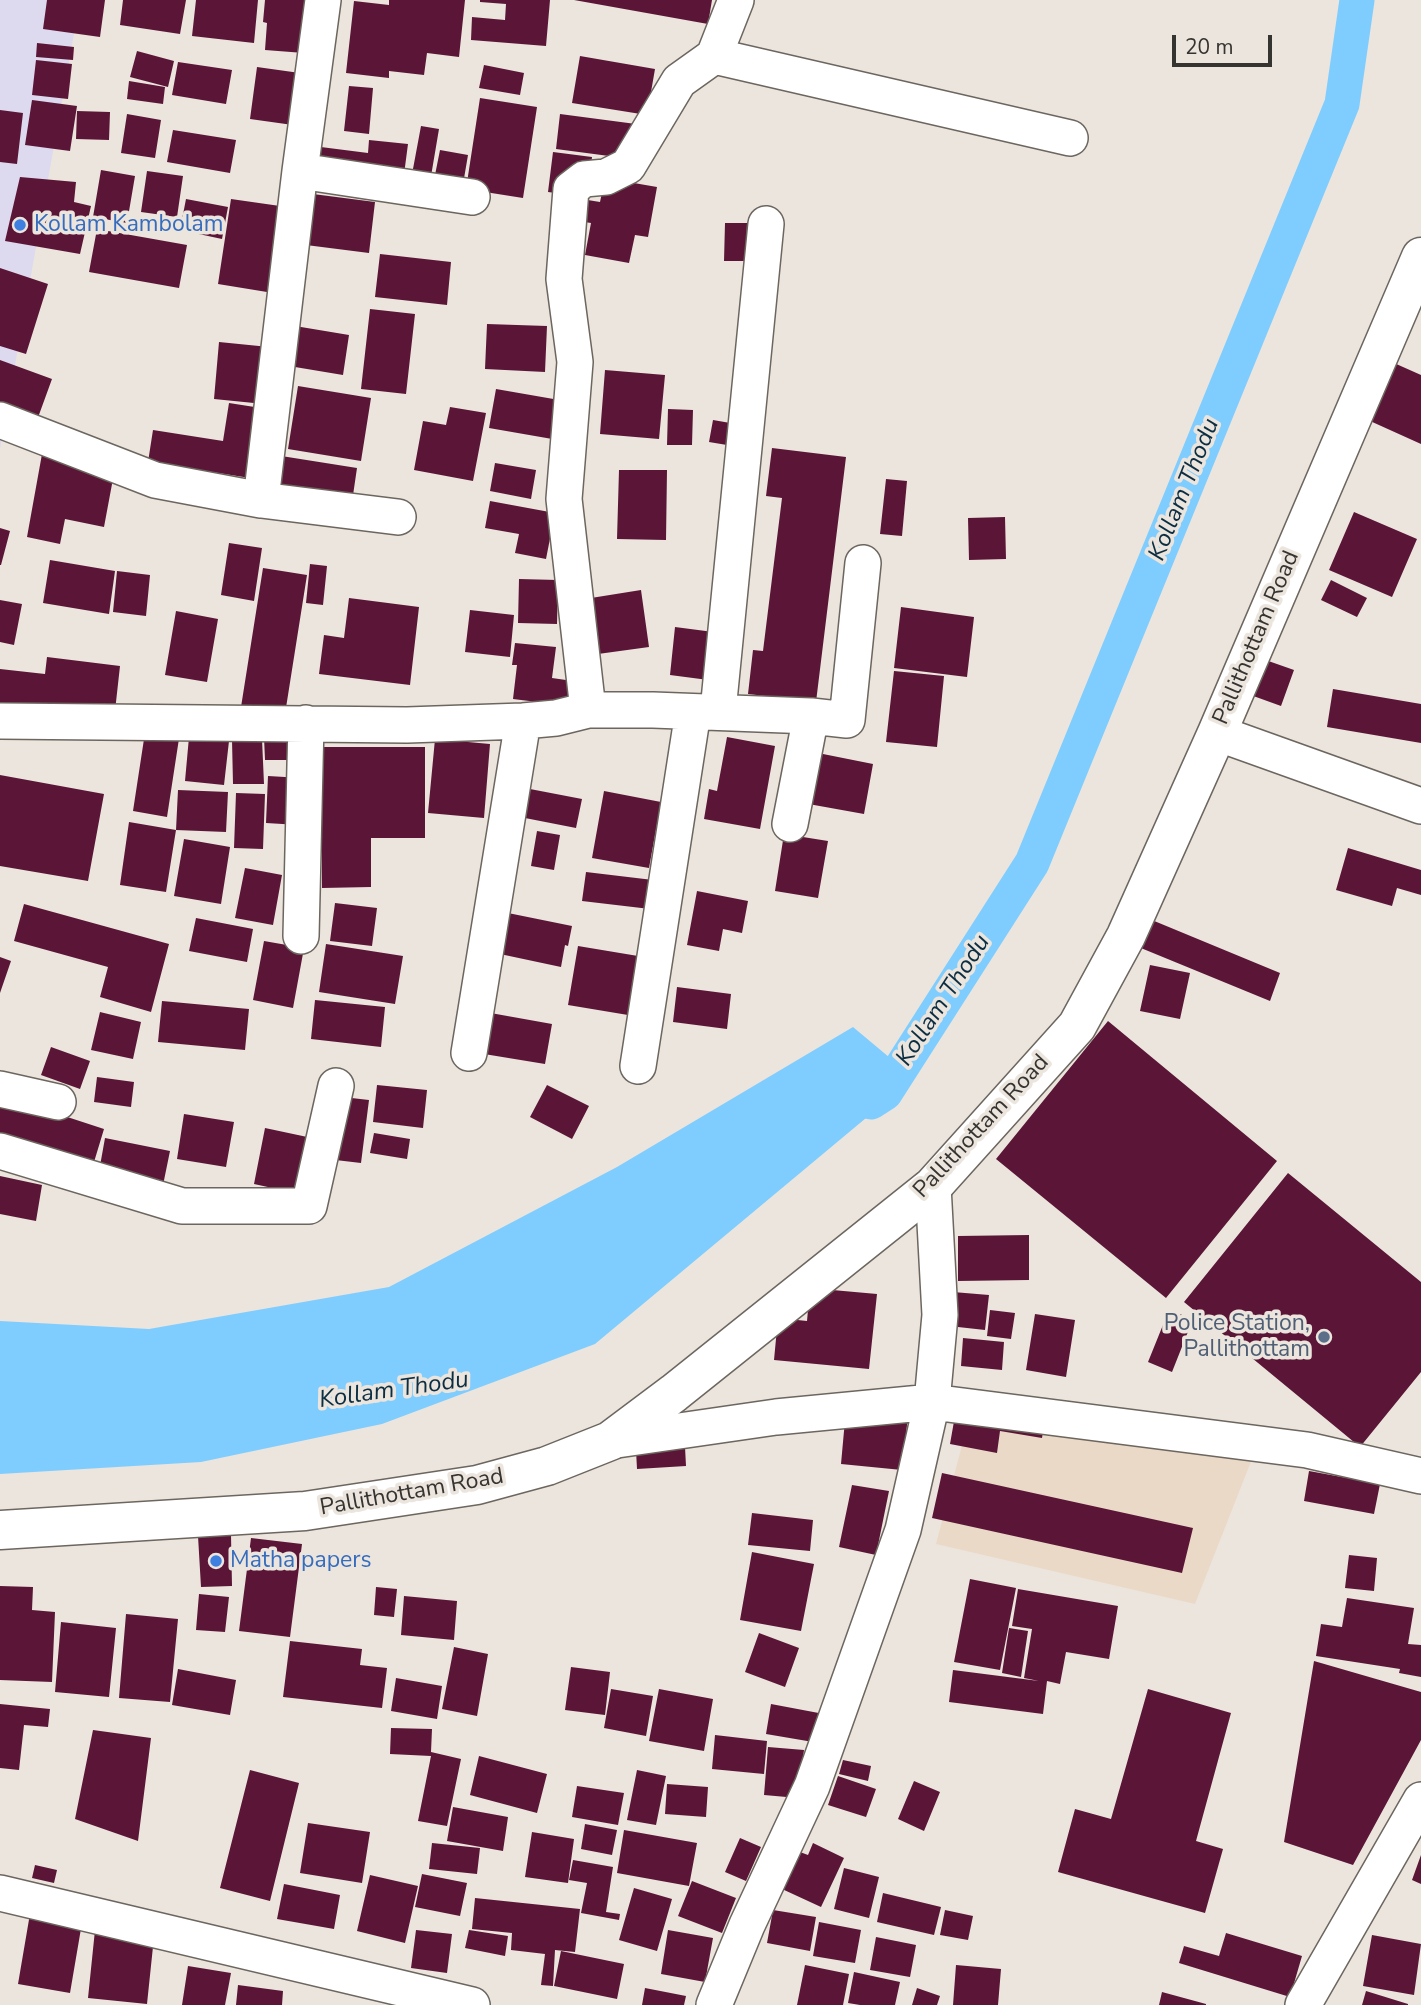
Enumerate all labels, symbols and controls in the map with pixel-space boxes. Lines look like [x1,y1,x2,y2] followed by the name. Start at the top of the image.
[1176,21,1276,65] scale bar
[1185,33,1234,61] text: 20 m
[34,211,223,239] place label: Kollam Kambolam
[12,217,28,233] marker: Kollam Kambolam
[1143,415,1227,565] water label: Kollam Thodu
[1208,547,1306,729] street label: Pallithottam Road
[891,930,997,1072] water label: Kollam Thodu
[908,1050,1056,1204] street label: Pallithottam Road
[1164,1310,1310,1364] place label: Police Station, Pallithottam
[1316,1329,1332,1345] marker: Police Station, Pallithottam
[317,1366,471,1416] water label: Kollam Thodu
[318,1463,506,1523] street label: Pallithottam Road
[230,1547,371,1575] place label: Matha papers
[208,1553,224,1569] marker: Matha papers

